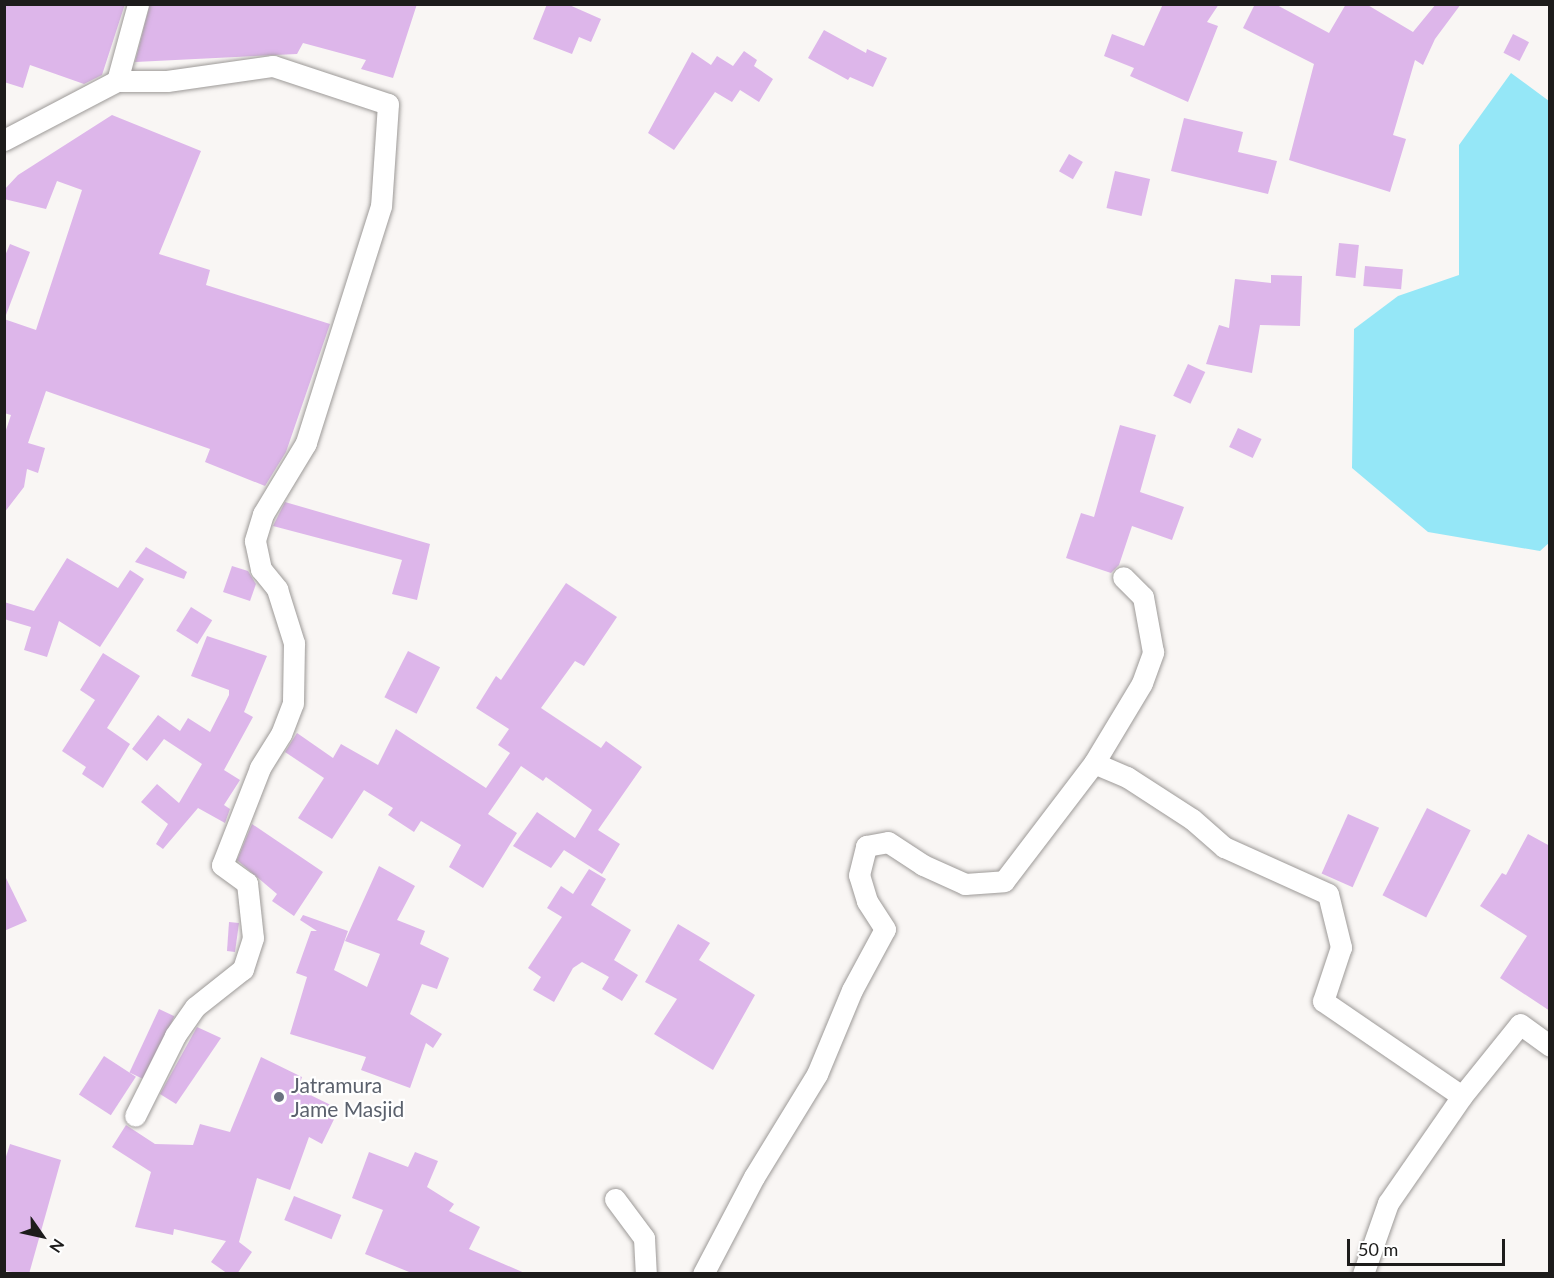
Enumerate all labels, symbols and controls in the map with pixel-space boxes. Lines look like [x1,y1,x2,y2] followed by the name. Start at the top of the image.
[291,1072,404,1122] place label: Jatramura Jame Masjid
[272,1090,286,1104] marker: Jatramura Jame Masjid
[12,1206,72,1266] north arrow
[1350,1227,1508,1265] scale bar
[46,1236,69,1257] text: N
[1358,1238,1398,1260] text: 50 m

